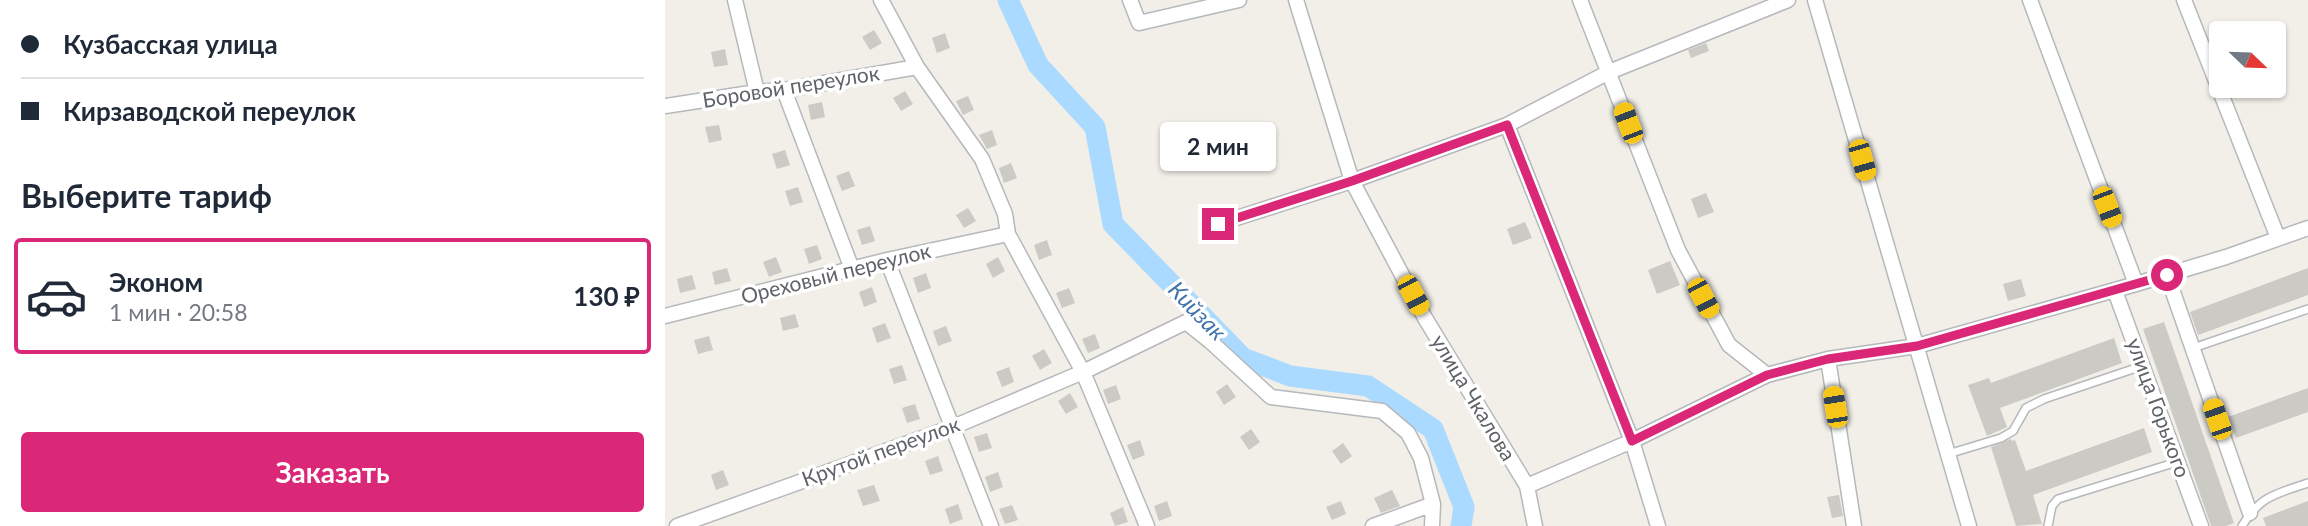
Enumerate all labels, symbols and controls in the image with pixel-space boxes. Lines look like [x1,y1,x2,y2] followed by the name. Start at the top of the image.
[2209,21,2285,98] north arrow
[2209,21,2286,98] map controls
[63,28,278,60] text: Кузбасская улица
[701,59,881,112] street label: Боровой переулок
[63,95,356,127] text: Кирзаводской переулок
[1611,100,1646,146] car
[1160,122,1276,172] callout: 2 мин
[1187,132,1249,160] text: 2 мин
[1847,137,1878,183] car
[21,176,272,215] text: Выберите тариф
[2090,184,2125,230] car
[1202,208,1234,240] route end
[738,237,933,308] street label: Ореховый переулок
[2151,259,2183,291] route start
[25,265,88,328] icon: car
[109,266,203,298] text: Эконом
[1394,272,1433,318] car
[1163,275,1232,346] water label: Кийзак
[1684,275,1723,321] car
[573,280,640,312] text: 130 ₽
[109,298,248,326] text: 1 мин · 20:58
[1427,330,1522,465] street label: улица Чкалова
[2123,334,2196,481] street label: улица Горького
[1822,385,1849,429] car
[2201,396,2234,442] car
[798,410,963,491] street label: Крутой переулок
[21,432,644,512] button: Заказать

